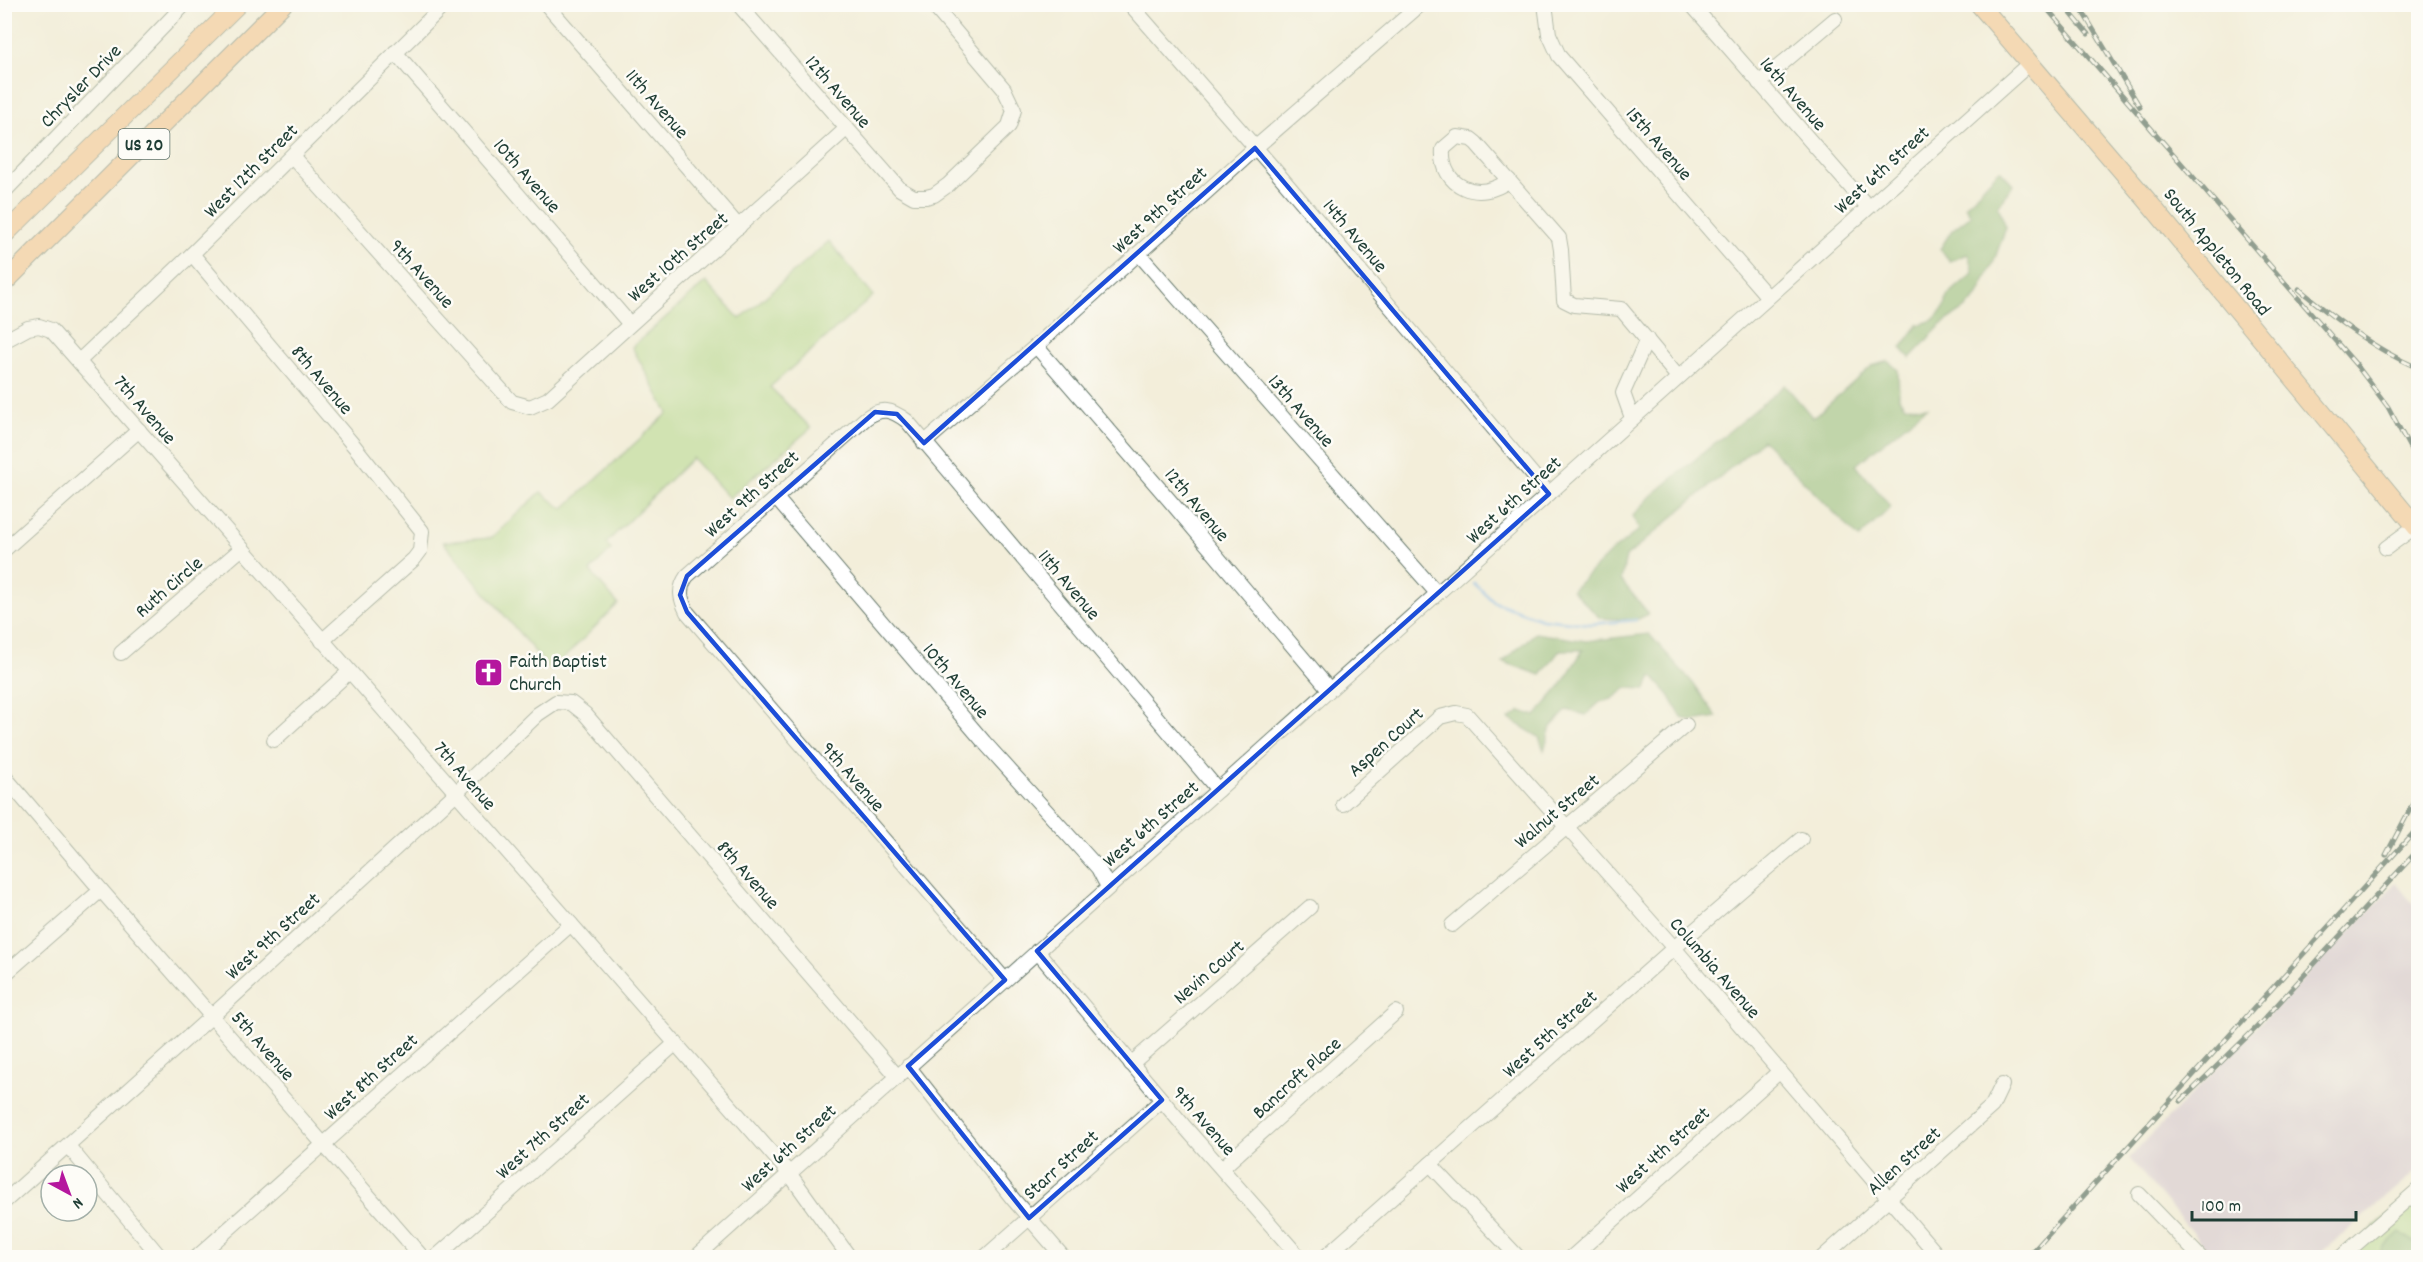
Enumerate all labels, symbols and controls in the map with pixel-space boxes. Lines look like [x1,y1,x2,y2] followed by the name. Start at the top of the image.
[35,39,130,135] street label: Chrysler Drive
[797,50,877,136] street label: 12th Avenue
[1752,52,1832,138] street label: 16th Avenue
[617,64,694,146] street label: 11th Avenue
[1618,102,1698,188] street label: 15th Avenue
[199,119,306,226] street label: West 12th Street
[1829,121,1937,222] street label: West 6th Street
[118,129,170,159] road number: US 20
[485,133,566,221] street label: 10th Avenue
[1107,161,1215,262] street label: West 9th Street
[2155,183,2276,323] street label: South Appleton Road
[1315,194,1393,280] street label: 14th Avenue
[622,206,736,310] street label: West 10th Street
[382,234,460,316] street label: 9th Avenue
[283,340,359,422] street label: 8th Avenue
[1260,369,1340,455] street label: 13th Avenue
[106,370,182,452] street label: 7th Avenue
[699,445,807,546] street label: West 9th Street
[1461,451,1569,552] street label: West 6th Street
[1156,463,1235,549] street label: 12th Avenue
[1030,545,1106,627] street label: 11th Avenue
[130,551,210,626] street label: Ruth Circle
[915,638,995,726] street label: 10th Avenue
[509,649,607,700] place label: Faith Baptist Church
[472,656,504,688] church icon: Faith Baptist Church
[1343,702,1431,785] street label: Aspen Court
[426,736,502,818] street label: 7th Avenue
[813,737,890,819] street label: 9th Avenue
[1509,768,1607,856] street label: Walnut Street
[1097,775,1207,875] street label: West 6th Street
[709,835,785,917] street label: 8th Avenue
[220,887,328,988] street label: West 9th Street
[1662,912,1766,1026] street label: Columbia Avenue
[1168,934,1252,1012] street label: Nevin Court
[1497,985,1605,1086] street label: West 5th Street
[223,1006,300,1088] street label: 5th Avenue
[319,1028,425,1128] street label: West 8th Street
[1247,1031,1349,1127] street label: Bancroft Place
[1164,1081,1241,1163] street label: 9th Avenue
[491,1087,597,1187] street label: West 7th Street
[736,1099,844,1200] street label: West 6th Street
[1611,1101,1717,1201] street label: West 4th Street
[1862,1121,1948,1203] street label: Allen Street
[1018,1125,1106,1208] street label: Starr Street
[39,1163,99,1223] north arrow
[2192,1184,2356,1222] scale bar
[67,1191,88,1214] text: N
[2201,1195,2241,1220] text: 100 m

